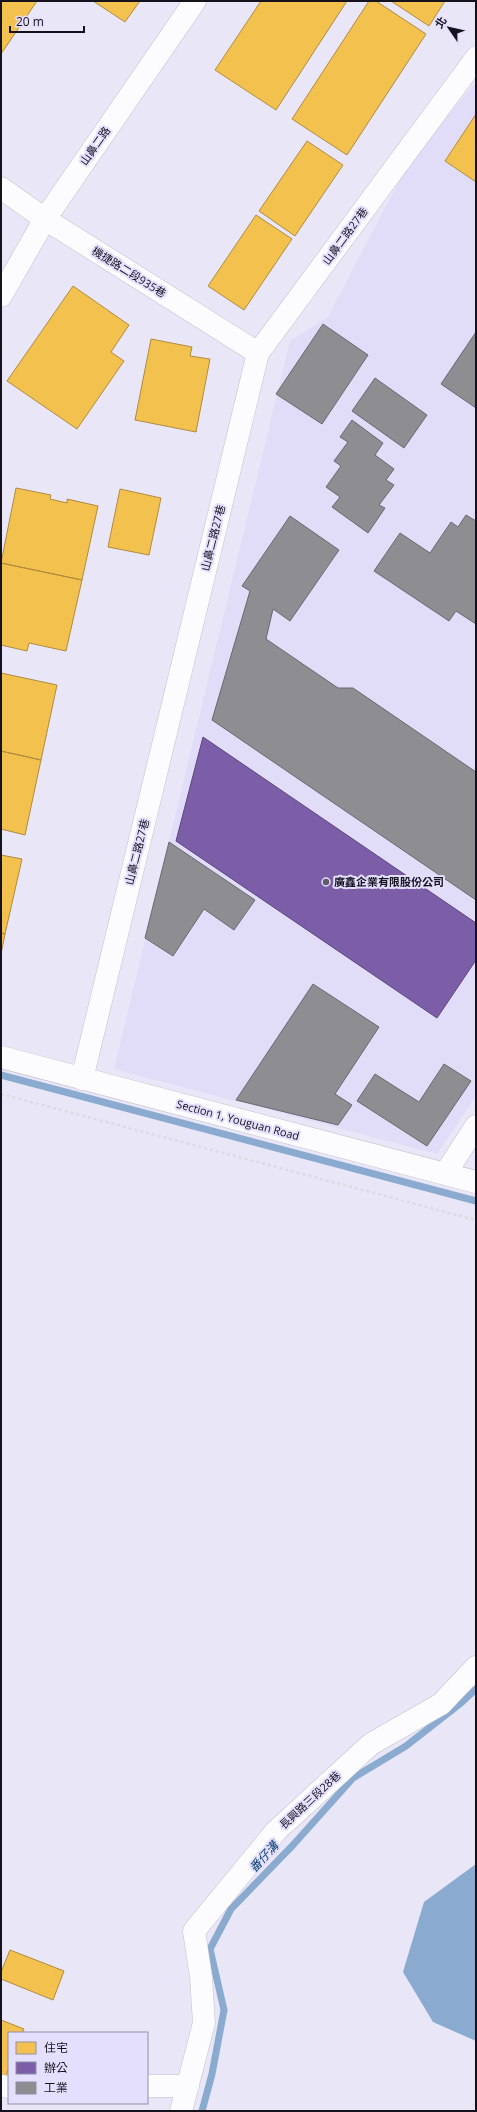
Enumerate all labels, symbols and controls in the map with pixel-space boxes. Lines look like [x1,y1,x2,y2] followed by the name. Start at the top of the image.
[10,8,84,34] scale bar
[429,8,469,48] north arrow
[16,13,44,30] text: 20 m
[431,13,450,31] text: 北
[76,123,113,168] street label: 山鼻二路
[319,204,371,267] street label: 山鼻二路27巷
[89,243,169,300] street label: 機捷路二段935巷
[197,503,228,572] street label: 山鼻二路27巷
[121,817,152,886] street label: 山鼻二路27巷
[334,874,444,889] place label: 廣鑫企業有限股份公司
[321,877,331,887] marker: 廣鑫企業有限股份公司
[175,1096,301,1143] street label: Section 1, Youguan Road
[276,1767,344,1832] street label: 長興路三段28巷
[245,1836,283,1876] water label: 番仔溝
[8,2032,148,2104] legend
[44,2039,68,2056] text: 住宅
[44,2059,68,2076] text: 辦公
[44,2079,68,2096] text: 工業

